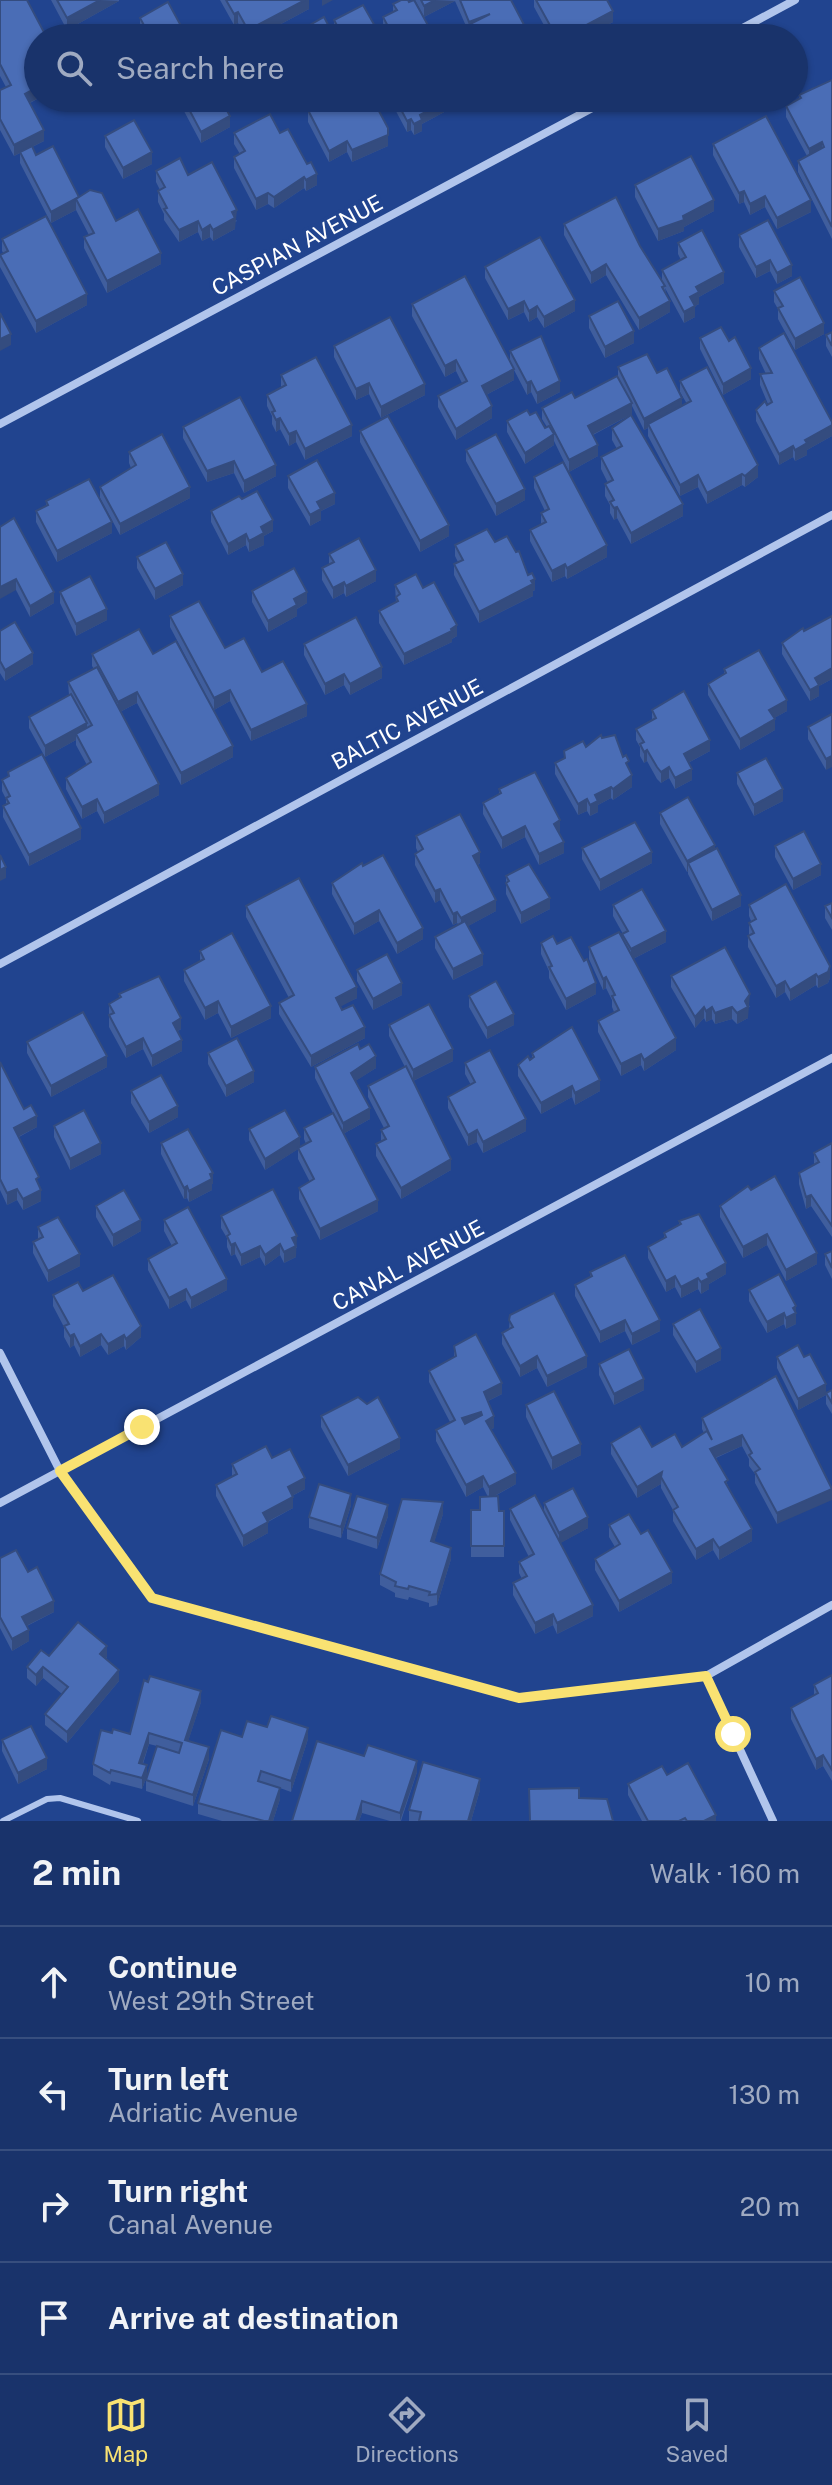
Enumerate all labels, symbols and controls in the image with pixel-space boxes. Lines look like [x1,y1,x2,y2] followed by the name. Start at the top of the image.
[24,24,808,112] search box
[52,46,96,90] icon: search
[116,50,284,86] text: Search here
[207,189,387,301] street label: CASPIAN AVENUE
[327,673,487,775] street label: BALTIC AVENUE
[328,1214,488,1316] street label: CANAL AVENUE
[124,1409,160,1445] route end
[715,1716,751,1752] route start
[32,1853,121,1893] text: 2 min
[650,1858,800,1889] text: Walk · 160 m
[108,1949,238,1985] text: Continue
[32,1960,76,2004] icon: ahead
[745,1967,800,1998] text: 10 m
[108,1985,315,2016] text: West 29th Street
[108,2061,229,2097] text: Turn left
[32,2072,76,2116] icon: left
[728,2079,800,2110] text: 130 m
[108,2097,298,2128] text: Adriatic Avenue
[108,2173,248,2209] text: Turn right
[32,2184,76,2228] icon: right
[740,2191,800,2222] text: 20 m
[108,2209,273,2240] text: Canal Avenue
[32,2296,76,2340] icon: arrive
[108,2300,399,2336] text: Arrive at destination
[104,2393,148,2467] tab: Map
[355,2393,459,2467] tab: Directions
[666,2393,728,2467] tab: Saved

